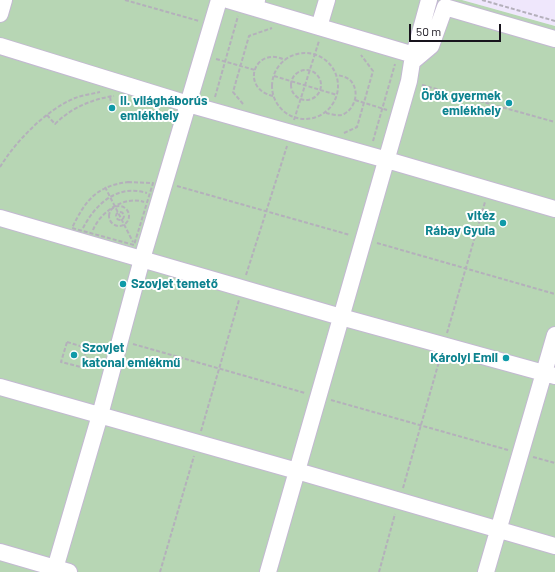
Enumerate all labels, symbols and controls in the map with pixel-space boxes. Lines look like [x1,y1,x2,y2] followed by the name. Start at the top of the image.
[411,16,503,42] scale bar
[416,24,441,38] text: 50 m
[421,88,501,119] place label: Örök gyermek emlékhely
[120,93,207,124] place label: II. világháborús emlékhely
[504,98,514,108] marker: Örök gyermek emlékhely
[107,103,117,113] marker: II. világháborús emlékhely
[425,208,495,239] place label: vitéz Rábay Gyula
[498,218,508,228] marker: vitéz Rábay Gyula
[131,276,218,292] place label: Szovjet temető
[118,279,128,289] marker: Szovjet temető
[82,340,180,371] place label: Szovjet katonai emlékmű
[69,350,79,360] marker: Szovjet katonai emlékmű
[430,350,498,366] place label: Károlyi Emil
[501,353,511,363] marker: Károlyi Emil

